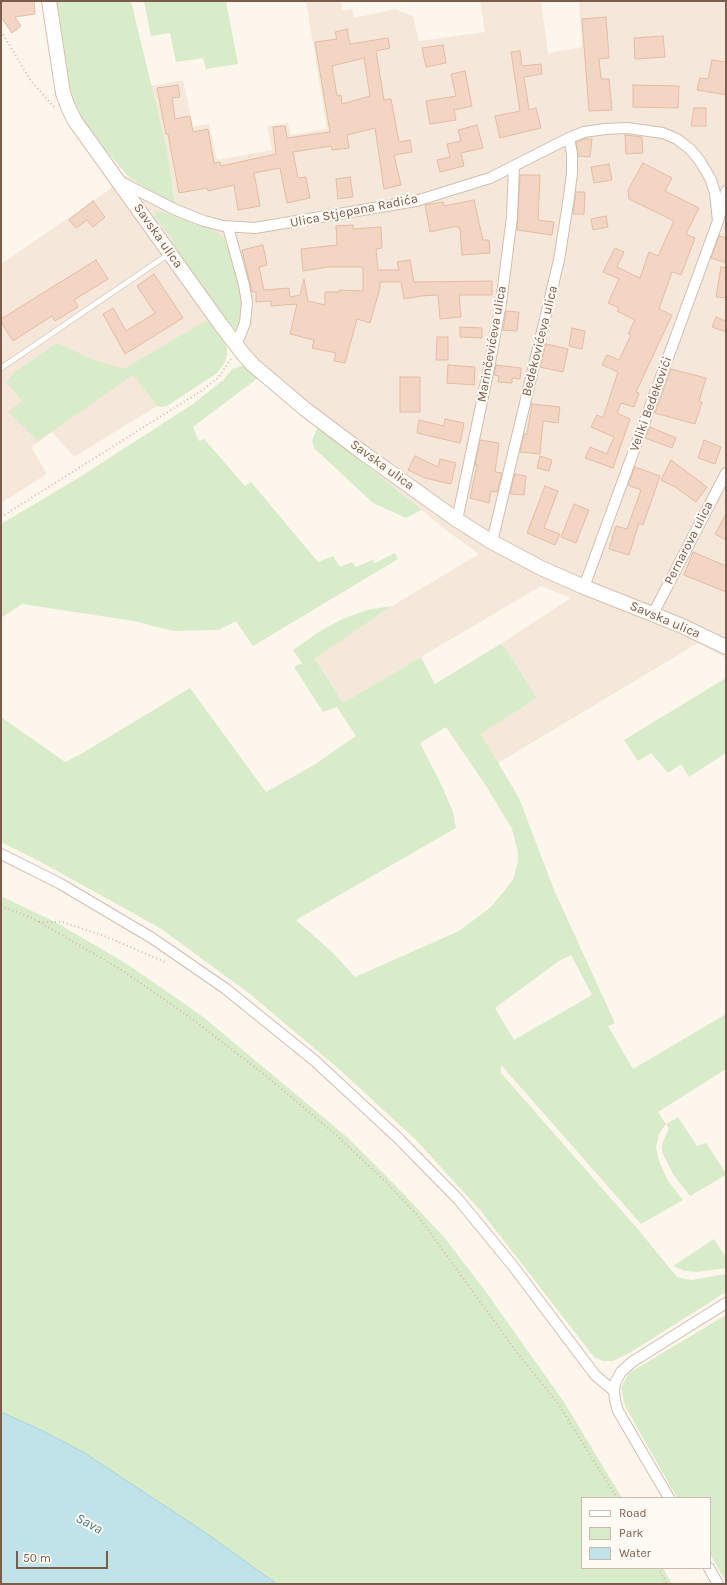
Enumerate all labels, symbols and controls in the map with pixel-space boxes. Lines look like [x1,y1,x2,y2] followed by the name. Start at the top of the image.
[289,191,419,231] street label: Ulica Stjepana Radića
[130,201,186,271] street label: Savska ulica
[519,284,561,398] street label: Bedekovićeva ulica
[474,285,510,403] street label: Marinčevićeva ulica
[627,354,675,454] street label: Veliki Bedekovići
[347,437,417,493] street label: Savska ulica
[661,499,717,587] street label: Pernarova ulica
[627,598,703,642] street label: Savska ulica
[581,1497,711,1569] legend
[619,1506,647,1520] text: Road
[73,1510,105,1538] water label: Sava
[619,1526,643,1540] text: Park
[18,1543,110,1569] scale bar
[619,1546,651,1560] text: Water
[23,1551,51,1565] text: 50 m

